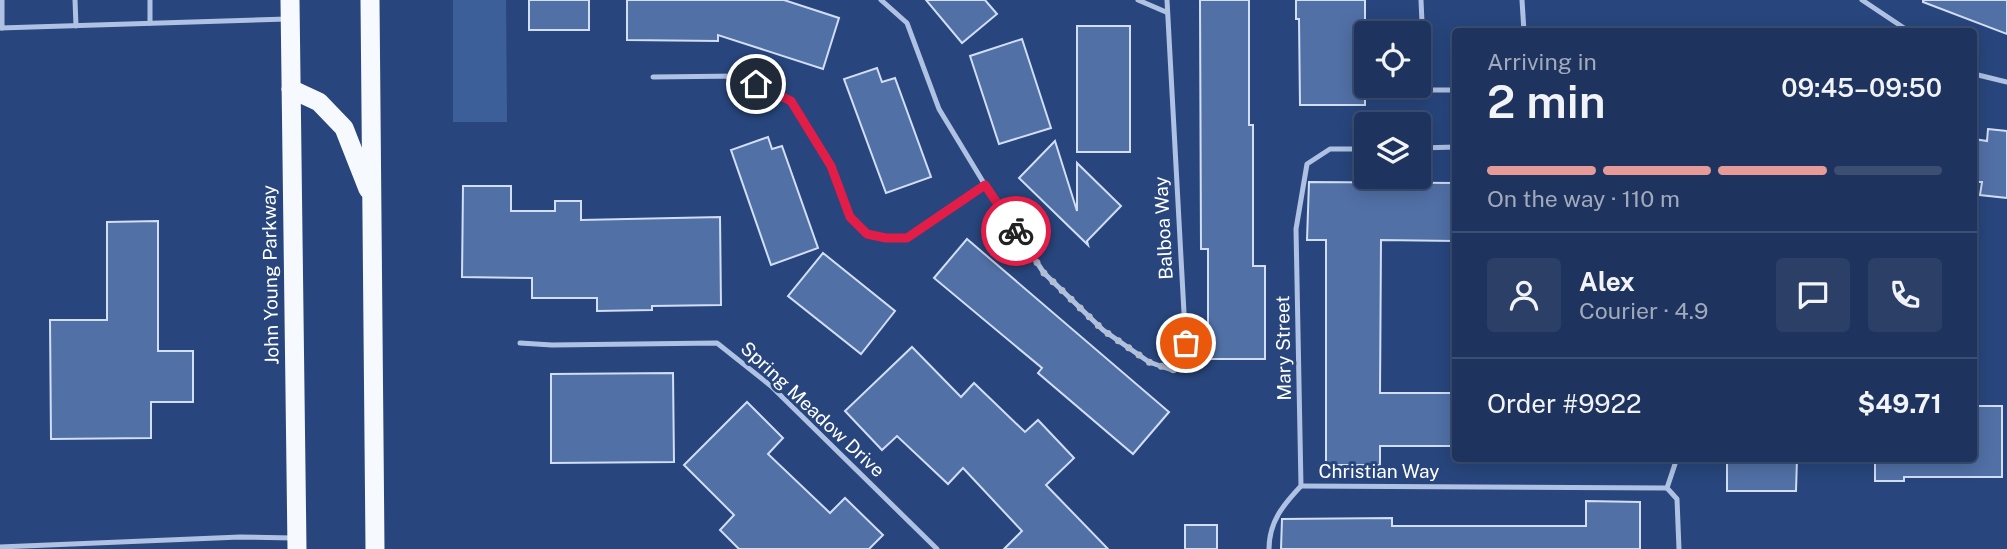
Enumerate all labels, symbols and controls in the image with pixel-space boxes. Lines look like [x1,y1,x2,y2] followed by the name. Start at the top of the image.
[1354,21,1431,189] map controls
[1354,21,1431,98] button: locate
[1487,48,1597,75] text: Arriving in
[726,54,786,114] pin
[737,65,775,103] icon: home
[1781,72,1942,103] text: 09:45–09:50
[1487,74,1606,128] text: 2 min
[1354,112,1431,189] button: layers
[1149,176,1177,280] street label: Balboa Way
[257,185,283,365] street label: John Young Parkway
[1487,185,1680,212] text: On the way · 110 m
[981,196,1051,266] courier
[997,212,1035,250] icon: bike
[1487,258,1561,332] button: person
[1776,258,1850,332] button: chat
[1868,258,1942,332] button: phone
[1579,266,1635,297] text: Alex
[1271,295,1295,401] street label: Mary Street
[1579,297,1708,324] text: Courier · 4.9
[1156,313,1216,373] pin
[1167,324,1205,362] icon: bag
[737,337,889,481] street label: Spring Meadow Drive
[1487,388,1642,419] text: Order #9922
[1858,388,1942,419] text: $49.71
[1319,460,1439,482] street label: Christian Way

